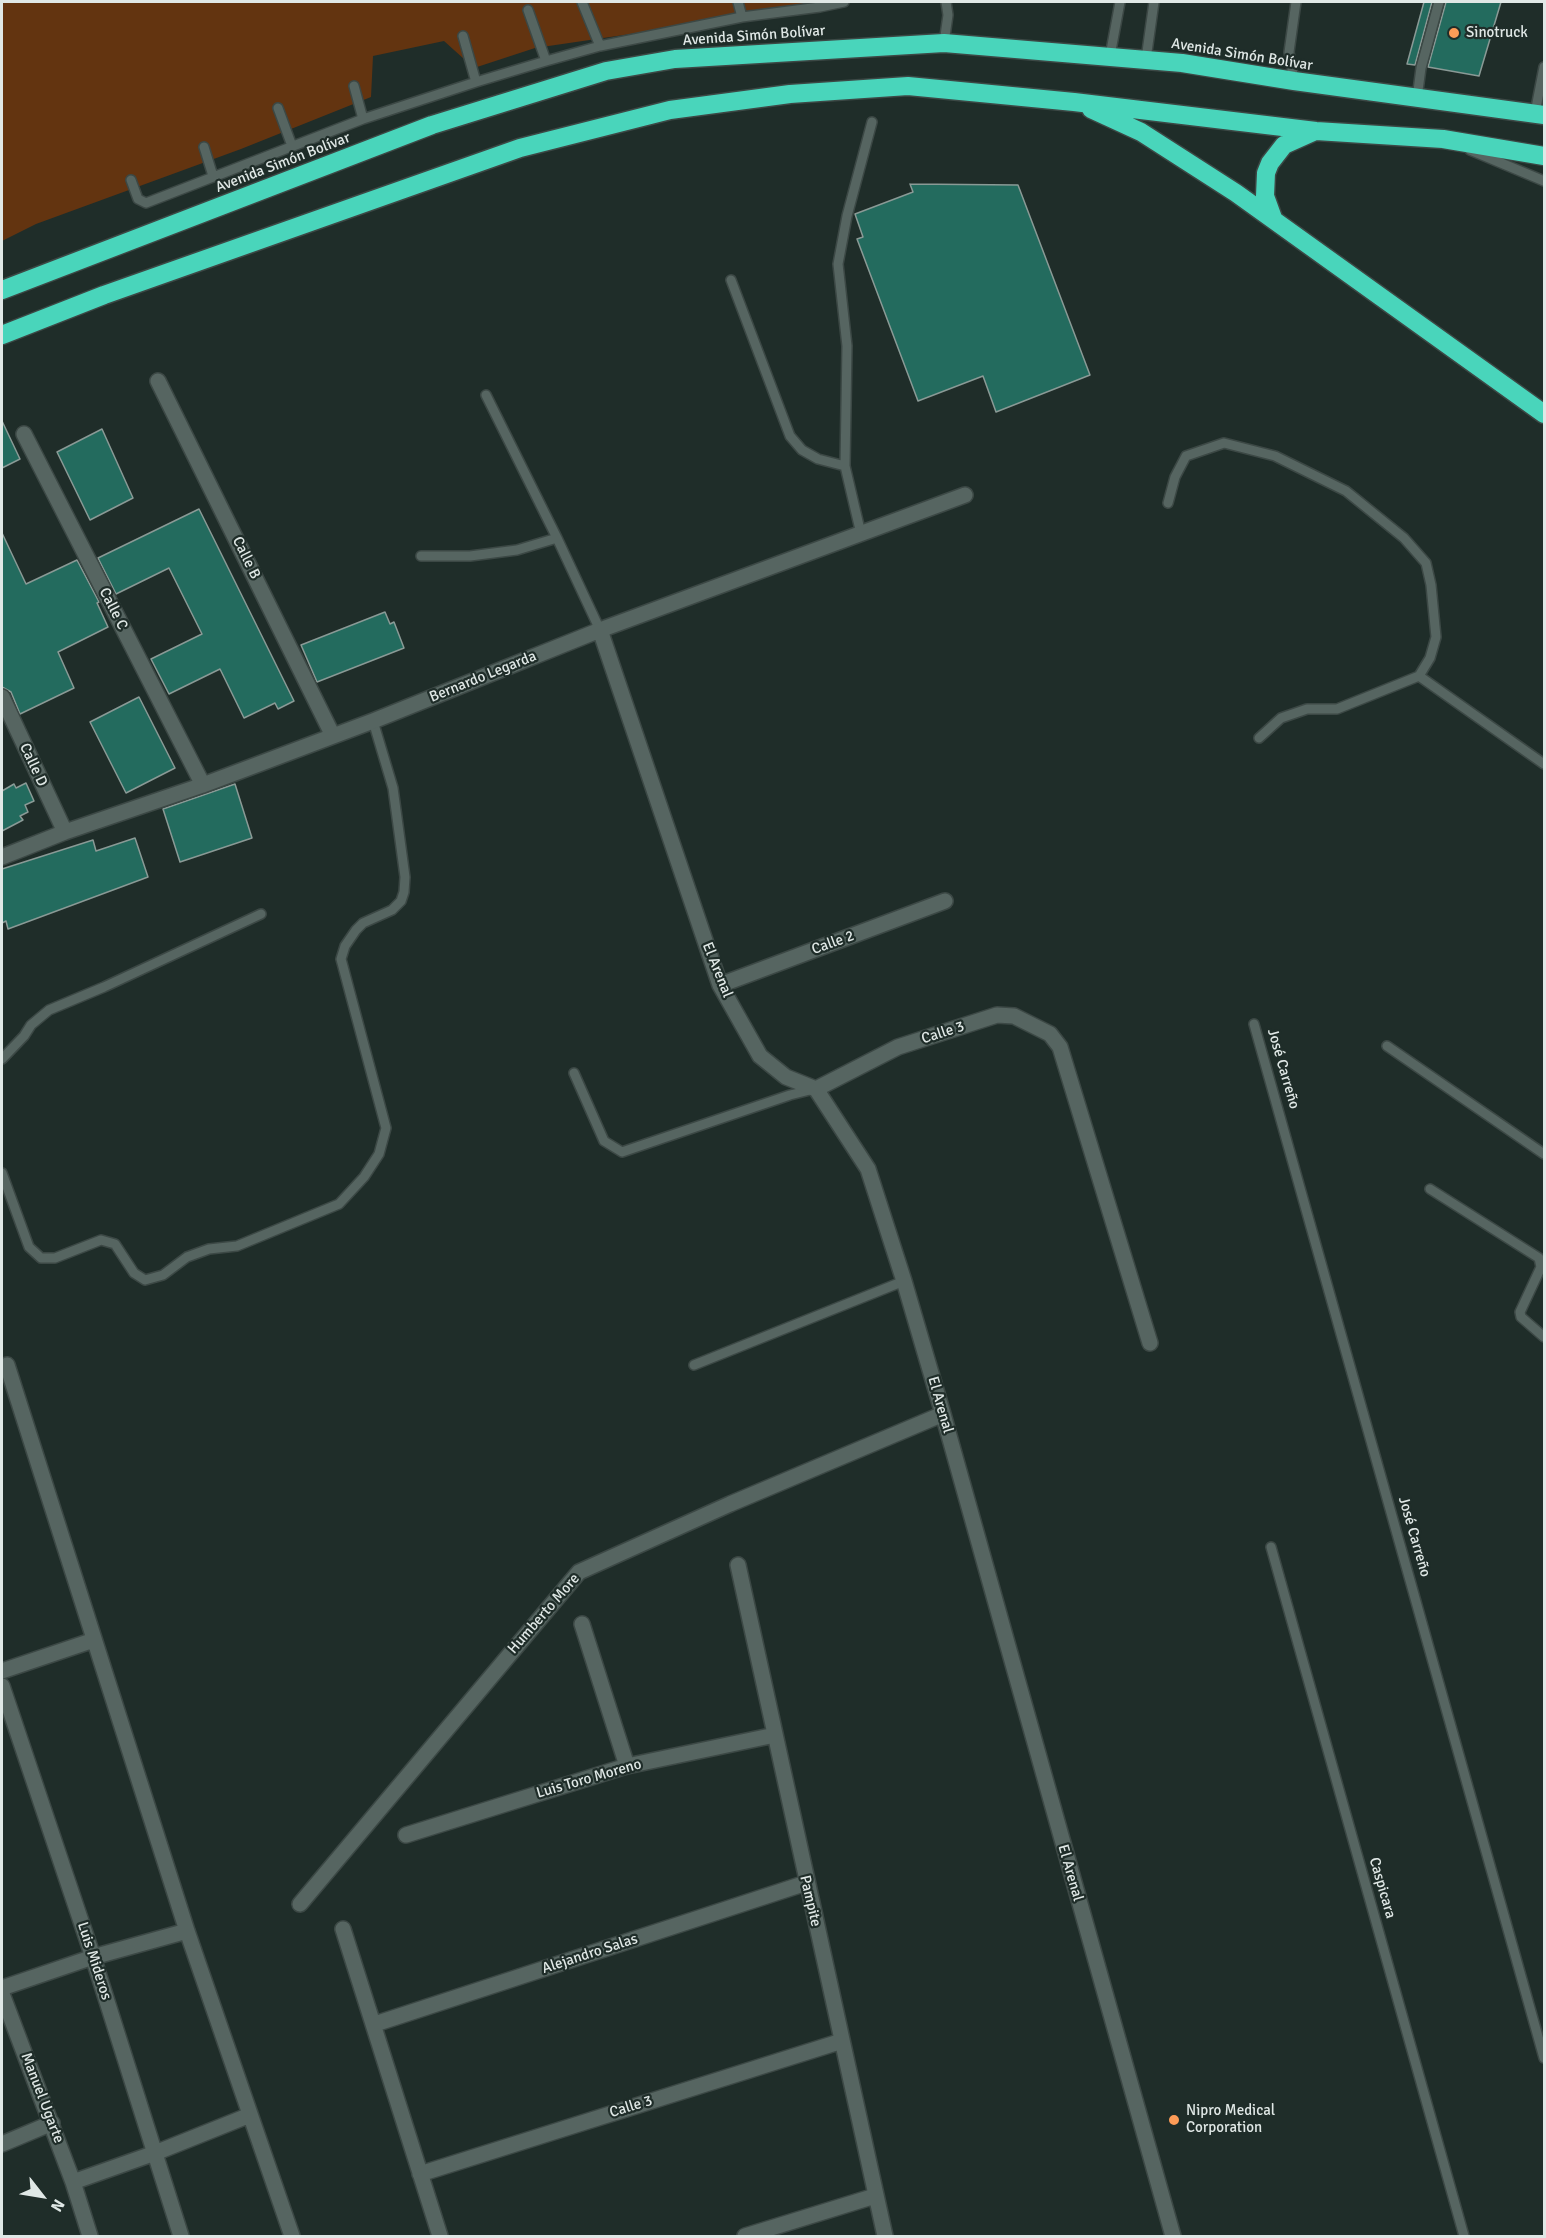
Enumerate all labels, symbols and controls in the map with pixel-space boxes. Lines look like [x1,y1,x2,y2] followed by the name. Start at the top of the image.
[682,22,826,50] street label: Avenida Simón Bolívar
[1466,24,1528,42] place label: Sinotruck
[1447,26,1461,40] marker: Sinotruck
[1170,35,1314,75] street label: Avenida Simón Bolívar
[213,129,353,197] street label: Avenida Simón Bolívar
[228,534,264,582] street label: Calle B
[95,585,131,633] street label: Calle C
[427,647,539,707] street label: Bernardo Legarda
[15,741,51,789] street label: Calle D
[809,927,857,959] street label: Calle 2
[698,940,736,1000] street label: El Arenal
[919,1018,967,1048] street label: Calle 3
[1263,1027,1303,1111] street label: José Carreño
[923,1374,957,1436] street label: El Arenal
[1394,1495,1434,1579] street label: José Carreño
[504,1570,584,1658] street label: Humberto More
[534,1755,644,1803] street label: Luis Toro Moreno
[1053,1842,1087,1904] street label: El Arenal
[1365,1855,1399,1921] street label: Caspicara
[795,1873,825,1929] street label: Pampite
[73,1920,115,2002] street label: Luis Mideros
[540,1930,640,1978] street label: Alejandro Salas
[17,2050,67,2146] street label: Manuel Ugarte
[607,2092,655,2122] street label: Calle 3
[1186,2102,1275,2137] place label: Nipro Medical Corporation
[1167,2113,1181,2127] marker: Nipro Medical Corporation
[12,2166,72,2226] north arrow
[46,2195,69,2215] text: N

